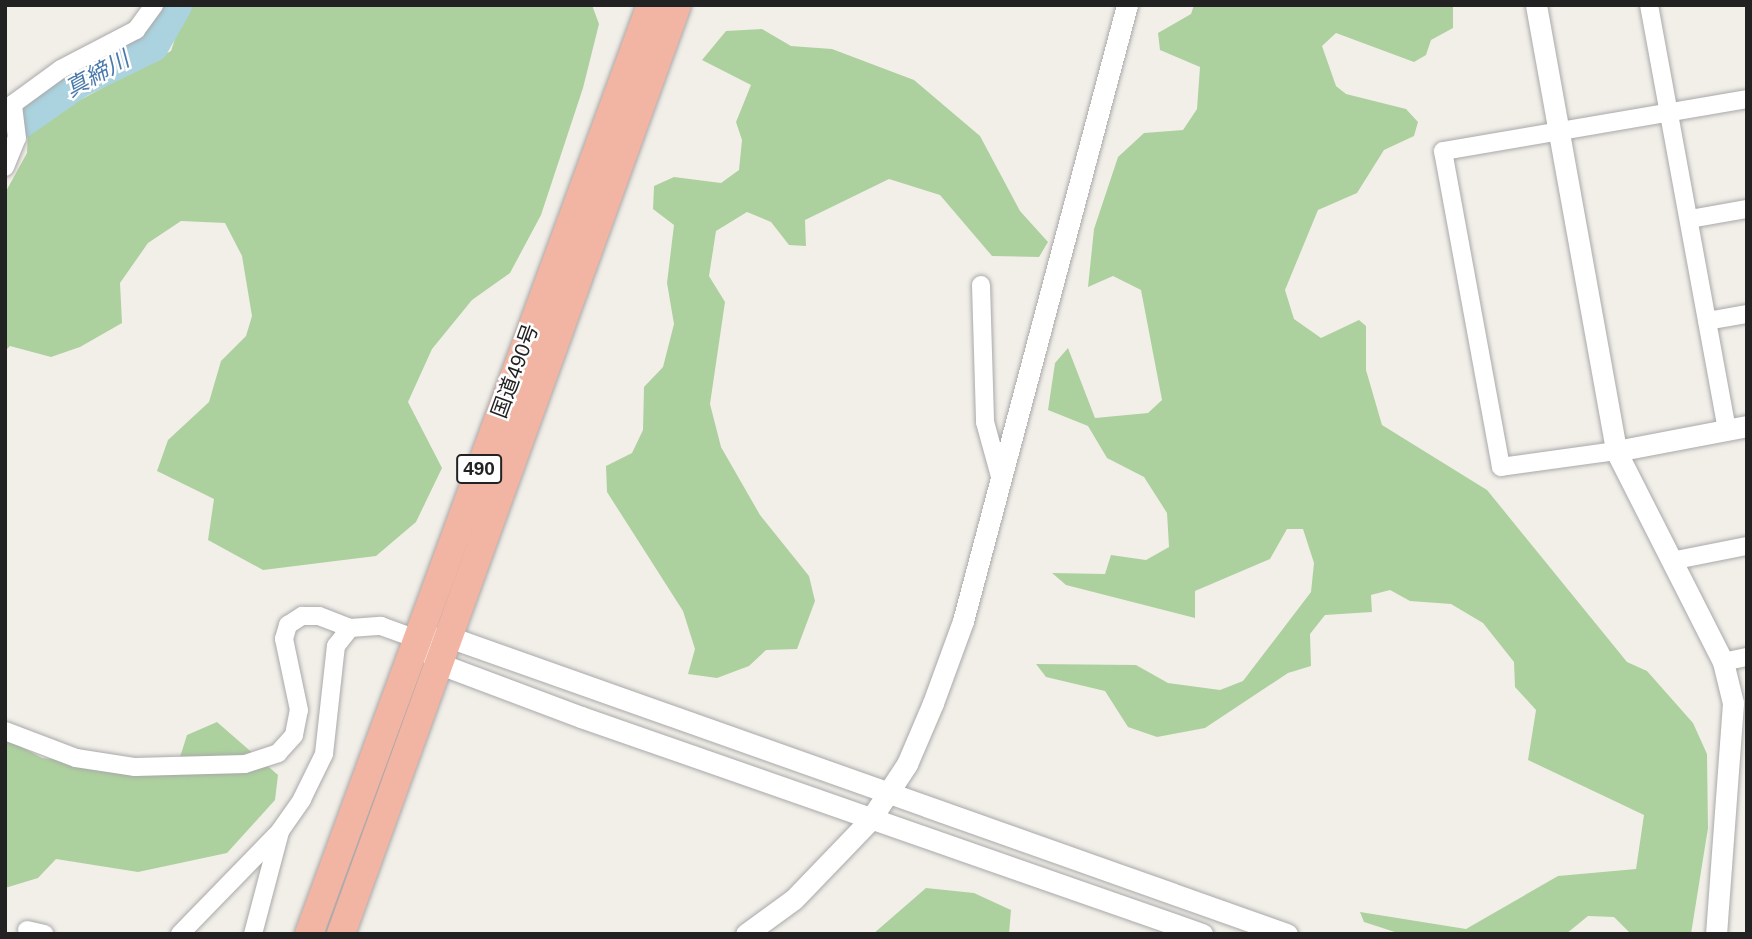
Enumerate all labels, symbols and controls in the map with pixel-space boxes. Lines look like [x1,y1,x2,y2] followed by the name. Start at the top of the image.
[60,45,134,103] water label: 真締川
[486,321,544,421] street label: 国道490号
[454,454,504,484] road number: 490

